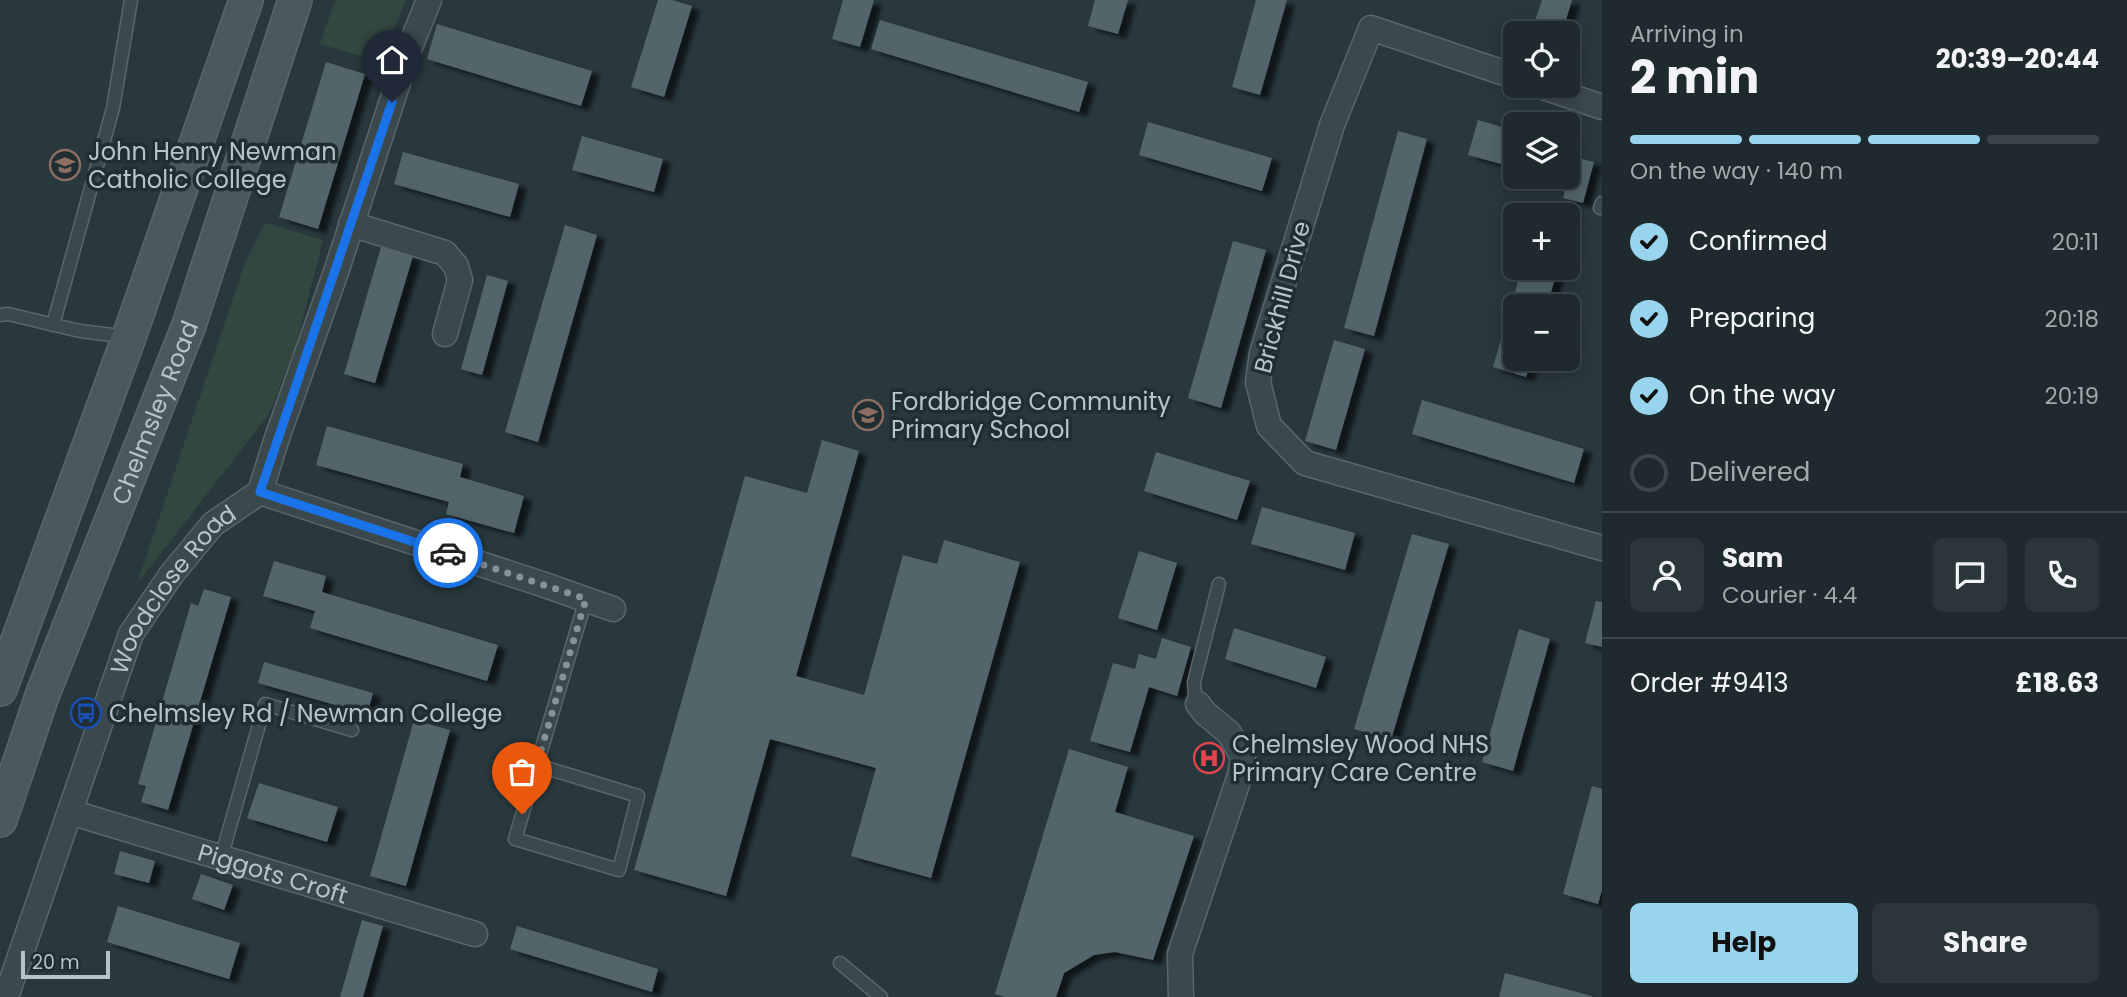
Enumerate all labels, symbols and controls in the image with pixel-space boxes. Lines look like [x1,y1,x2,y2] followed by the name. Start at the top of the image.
[1630,18,1744,50] text: Arriving in
[1503,21,1580,371] map controls
[1503,21,1580,98] button: locate
[362,30,422,102] pin
[373,41,411,79] icon: home
[1936,41,2099,77] text: 20:39–20:44
[1630,45,1759,109] text: 2 min
[1503,112,1580,189] button: layers
[88,135,337,196] place label: John Henry Newman Catholic College
[48,148,82,182] school or university icon: John Henry Newman Catholic College
[1630,155,1843,187] text: On the way · 140 m
[1503,203,1580,280] button: +
[1246,217,1318,377] street label: Brickhill Drive
[1630,223,1668,261] icon: check
[1689,223,1827,259] text: Confirmed
[2052,226,2099,258] text: 20:11
[1503,294,1580,371] button: −
[1630,300,1668,338] icon: check
[1689,300,1815,336] text: Preparing
[2045,303,2099,335] text: 20:18
[103,316,206,509] street label: Chelmsley Road
[1630,377,1668,415] icon: check
[1689,377,1836,413] text: On the way
[2045,380,2099,412] text: 20:19
[891,385,1171,446] place label: Fordbridge Community Primary School
[851,398,885,432] school or university icon: Fordbridge Community Primary School
[1689,454,1810,490] text: Delivered
[102,497,242,678] street label: Woodclose Road
[413,518,483,588] courier
[429,534,467,572] icon: car
[1630,538,1704,612] button: person
[1933,538,2007,612] button: chat
[2025,538,2099,612] button: phone
[1722,540,1783,576] text: Sam
[1722,579,1857,611] text: Courier · 4.4
[1630,665,1789,701] text: Order #9413
[2016,665,2099,701] text: £18.63
[69,696,103,730] bus stop icon: Chelmsley Rd / Newman College
[109,697,503,730] place label: Chelmsley Rd / Newman College
[1232,728,1489,789] place label: Chelmsley Wood NHS Primary Care Centre
[1192,741,1226,775] hospital icon: Chelmsley Wood NHS Primary Care Centre
[492,742,552,814] pin
[503,753,541,791] icon: bag
[194,835,352,911] street label: Piggots Croft
[1630,903,1858,983] button: Help
[1872,903,2099,983] button: Share
[21,948,110,980] scale bar
[32,949,80,976] text: 20 m

